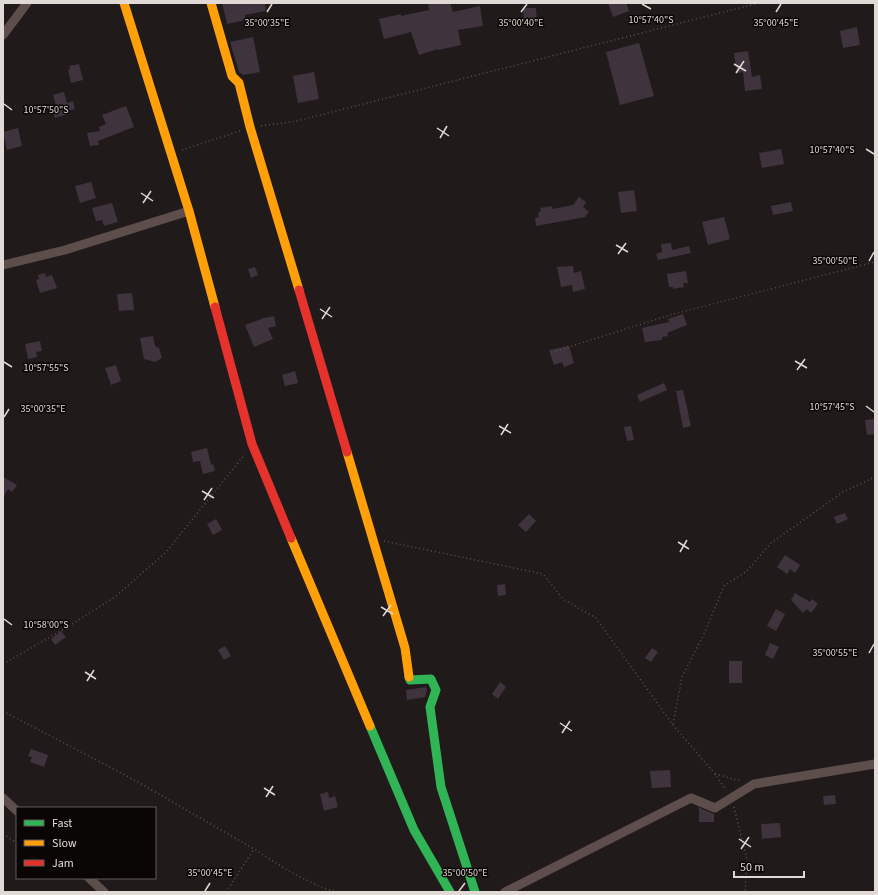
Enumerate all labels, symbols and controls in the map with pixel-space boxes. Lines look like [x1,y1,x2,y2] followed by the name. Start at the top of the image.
[628,13,674,27] text: 10°57'40"S
[244,16,290,30] text: 35°00'35"E
[498,16,544,30] text: 35°00'40"E
[753,16,799,30] text: 35°00'45"E
[23,103,69,117] text: 10°57'50"S
[809,143,855,157] text: 10°57'40"S
[812,254,858,268] text: 35°00'50"E
[23,361,69,375] text: 10°57'55"S
[809,400,855,414] text: 10°57'45"S
[20,402,66,416] text: 35°00'35"E
[23,618,69,632] text: 10°58'00"S
[812,646,858,660] text: 35°00'55"E
[16,807,156,879] legend
[52,815,72,832] text: Fast
[52,835,77,852] text: Slow
[734,853,804,879] scale bar
[52,855,74,872] text: Jam
[740,859,764,876] text: 50 m
[187,866,233,880] text: 35°00'45"E
[442,866,488,880] text: 35°00'50"E

